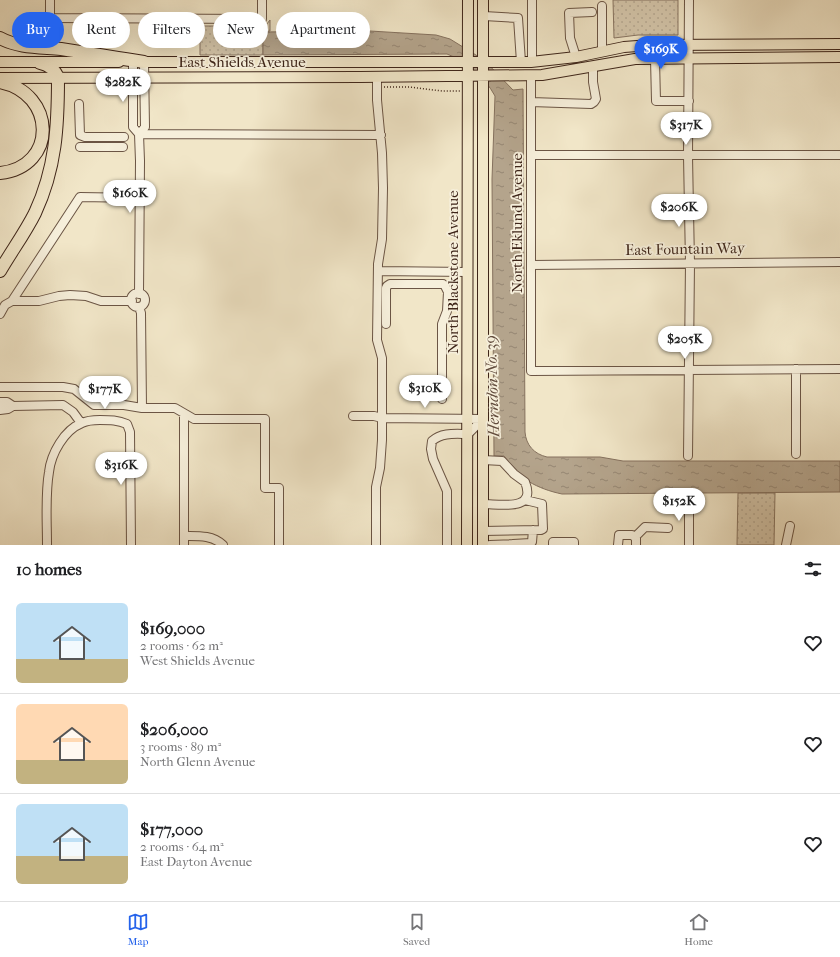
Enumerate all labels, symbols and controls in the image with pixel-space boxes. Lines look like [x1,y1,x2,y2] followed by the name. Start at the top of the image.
[12,12,64,48] chip: Buy
[72,12,130,48] chip: Rent
[138,12,205,48] chip: Filters
[213,12,268,48] chip: New
[276,12,370,48] chip: Apartment
[633,36,689,70] pin: $169K
[643,41,679,56] text: $169K
[178,53,306,71] street label: East Shields Avenue
[95,69,151,103] pin: $282K
[105,74,141,89] text: $282K
[658,112,714,146] pin: $317K
[670,117,702,132] text: $317K
[508,152,526,293] street label: North Eklund Avenue
[102,180,158,214] pin: $160K
[112,185,148,200] text: $160K
[444,190,462,354] street label: North Blackstone Avenue
[651,194,707,228] pin: $206K
[660,199,698,214] text: $206K
[625,239,746,259] street label: East Fountain Way
[657,326,713,360] pin: $205K
[667,331,703,346] text: $205K
[481,335,503,438] water label: Herndon No. 39
[397,375,453,409] pin: $310K
[77,376,133,410] pin: $177K
[408,380,442,395] text: $310K
[88,381,122,396] text: $177K
[93,452,149,486] pin: $316K
[104,457,138,472] text: $316K
[651,488,707,522] pin: $152K
[662,493,696,508] text: $152K
[802,558,824,580] icon: filters
[16,559,82,579] text: 10 homes
[140,618,205,638] text: $169,000
[48,619,96,667] icon: home
[802,632,824,654] icon: heart
[140,638,223,653] text: 2 rooms · 62 m²
[140,653,255,668] text: West Shields Avenue
[140,719,208,739] text: $206,000
[48,720,96,768] icon: home
[802,733,824,755] icon: heart
[140,739,221,754] text: 3 rooms · 89 m²
[140,754,255,769] text: North Glenn Avenue
[140,819,203,839] text: $177,000
[48,820,96,868] icon: home
[802,833,824,855] icon: heart
[140,839,224,854] text: 2 rooms · 64 m²
[140,854,252,869] text: East Dayton Avenue
[127,911,149,948] tab: Map
[403,911,430,948] tab: Saved
[684,911,713,948] tab: Home

